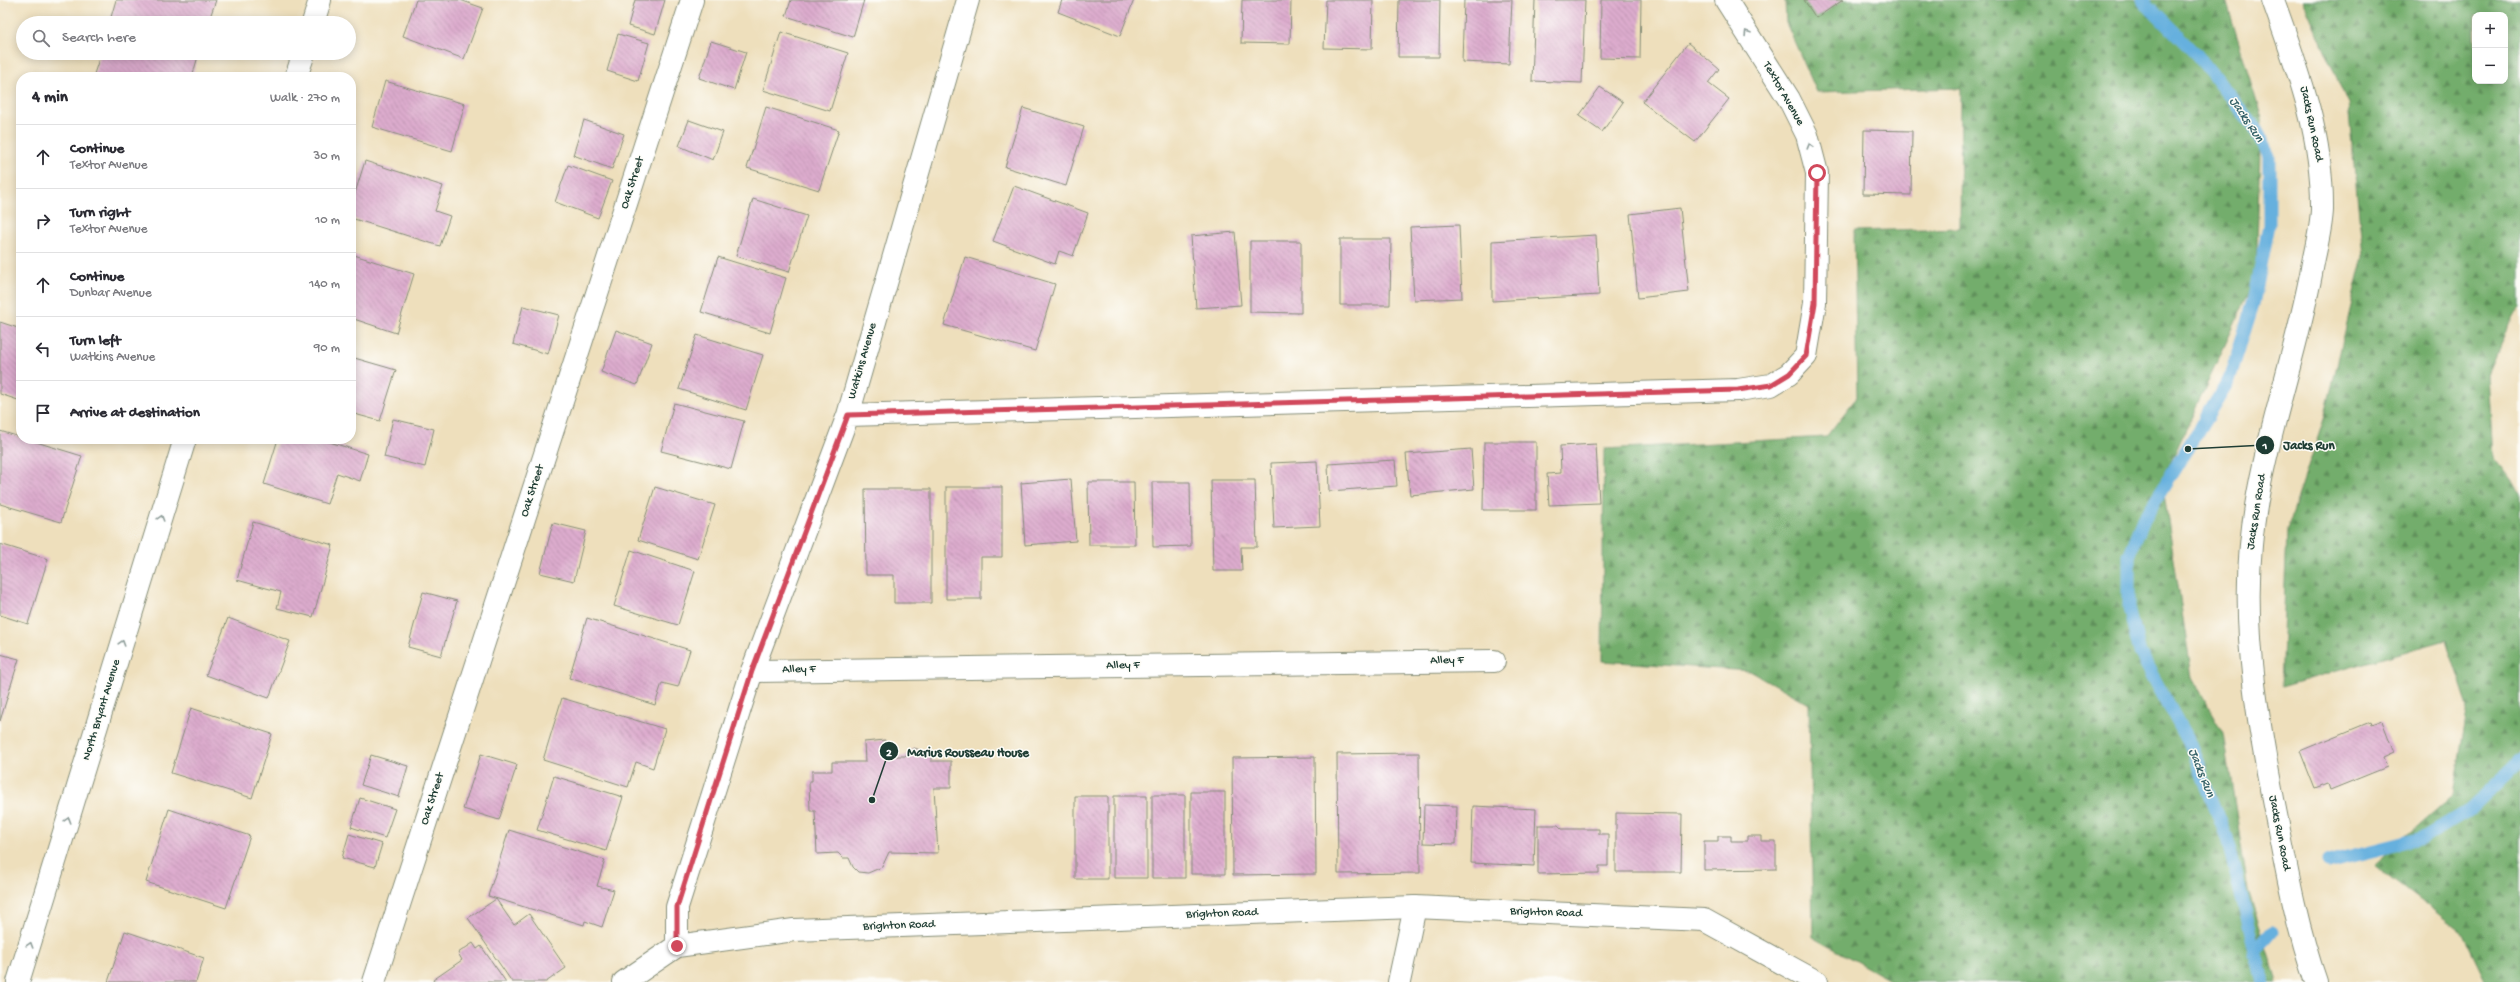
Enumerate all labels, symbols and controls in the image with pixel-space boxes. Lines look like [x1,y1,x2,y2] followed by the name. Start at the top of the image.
[2472,12,2508,84] map controls
[2472,12,2508,48] button: +
[16,16,356,60] search box
[30,27,52,49] icon: search
[62,29,136,47] text: Search here
[1744,30,1751,37] one-way arrow
[2472,48,2508,84] button: −
[1759,59,1807,129] street label: Textor Avenue
[2296,85,2326,164] street label: Jacks Run Road
[32,88,68,108] text: 4 min
[270,91,340,106] text: Walk · 270 m
[2225,95,2267,146] water label: Jacks Run
[70,140,124,158] text: Continue
[1806,143,1814,149] one-way arrow
[32,146,54,168] icon: ahead
[314,149,340,164] text: 30 m
[618,154,648,211] street label: Oak Street
[70,158,147,173] text: Textor Avenue
[1808,164,1826,182] route start
[70,204,130,222] text: Turn right
[32,210,54,232] icon: right
[315,213,340,228] text: 10 m
[70,222,147,237] text: Textor Avenue
[70,268,124,286] text: Continue
[32,274,54,296] icon: ahead
[309,277,340,292] text: 140 m
[70,286,152,301] text: Dunbar Avenue
[845,320,881,401] street label: Watkins Avenue
[70,332,121,350] text: Turn left
[32,338,54,360] icon: left
[314,341,340,356] text: 90 m
[70,350,155,365] text: Watkins Avenue
[32,402,54,424] icon: arrive
[70,404,200,422] text: Arrive at destination
[2255,432,2342,457] callout: Jacks Run
[2282,439,2335,454] text: Jacks Run
[2262,440,2268,454] text: 1
[518,462,548,519] street label: Oak Street
[2244,472,2270,551] street label: Jacks Run Road
[156,515,165,522] one-way arrow
[117,639,126,646] one-way arrow
[1430,654,1465,668] street label: Alley F
[80,657,124,762] street label: North Bryant Avenue
[1106,659,1141,673] street label: Alley F
[782,663,817,677] street label: Alley F
[879,739,1037,764] callout: Marius Rousseau House
[907,746,1030,761] text: Marius Rousseau House
[2184,746,2218,800] water label: Jacks Run
[886,747,892,761] text: 2
[418,770,448,827] street label: Oak Street
[2265,794,2293,873] street label: Jacks Run Road
[63,817,72,824] one-way arrow
[1509,905,1583,921] street label: Brighton Road
[1185,906,1259,922] street label: Brighton Road
[862,918,936,934] street label: Brighton Road
[668,937,686,955] route end
[25,941,33,948] one-way arrow

